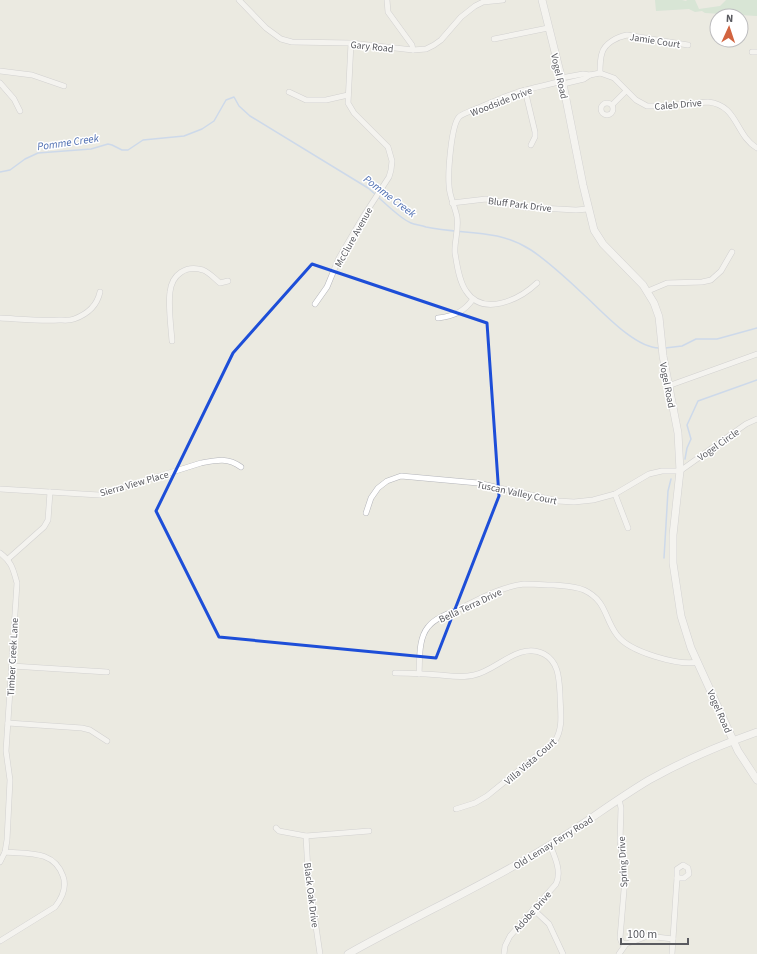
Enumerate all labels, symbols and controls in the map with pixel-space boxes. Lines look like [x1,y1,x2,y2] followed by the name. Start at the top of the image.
[709,8,749,48] north arrow
[725,11,734,26] text: N
[629,30,682,52] street label: Jamie Court
[350,38,394,56] street label: Gary Road
[547,52,571,100] street label: Vogel Road
[468,84,534,120] street label: Woodside Drive
[654,96,702,114] street label: Caleb Drive
[36,131,101,154] water label: Pomme Creek
[360,172,420,222] water label: Pomme Creek
[487,194,553,216] street label: Bluff Park Drive
[332,205,376,270] street label: McClure Avenue
[656,361,678,409] street label: Vogel Road
[695,425,742,464] street label: Vogel Circle
[98,467,170,500] street label: Sierra View Place
[475,478,559,508] street label: Tuscan Valley Court
[437,585,504,627] street label: Bella Terra Drive
[4,618,22,697] street label: Timber Creek Lane
[703,687,735,735] street label: Vogel Road
[502,735,560,788] street label: Villa Vista Court
[511,813,596,873] street label: Old Lemay Ferry Road
[615,836,631,888] street label: Spring Drive
[300,862,322,928] street label: Black Oak Drive
[511,888,555,935] street label: Adobe Drive
[621,920,688,946] scale bar
[627,926,657,943] text: 100 m

